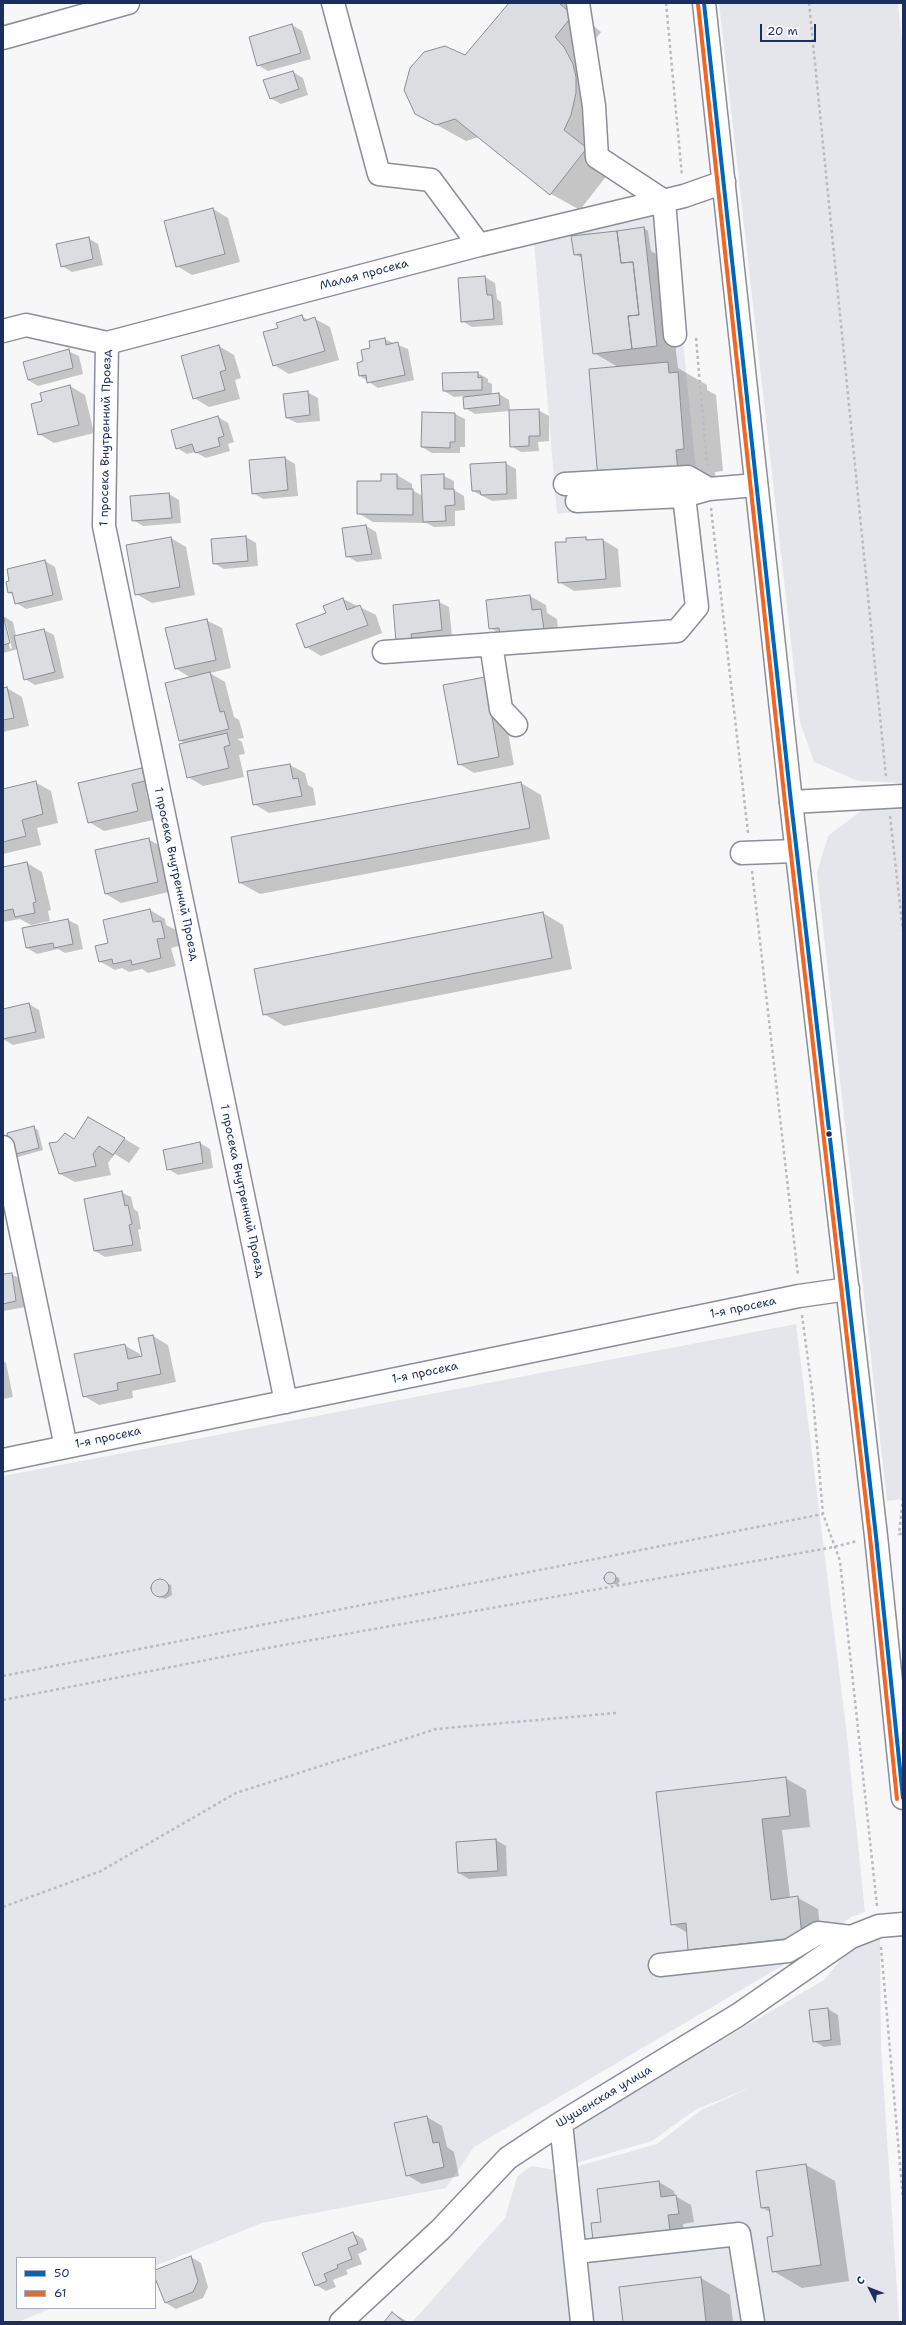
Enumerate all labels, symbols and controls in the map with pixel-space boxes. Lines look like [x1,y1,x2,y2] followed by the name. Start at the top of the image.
[762,16,818,42] scale bar
[767,23,798,39] text: 20 m
[318,256,410,294] street label: Малая просека
[97,350,115,526] street label: 1 просека Внутренний Проезд
[151,786,201,962] street label: 1 просека Внутренний Проезд
[217,1103,267,1279] street label: 1 просека Внутренний Проезд
[824,1129,834,1139] unlabelled marker
[709,1294,777,1322] street label: 1-я просека
[391,1359,459,1387] street label: 1-я просека
[74,1424,142,1452] street label: 1-я просека
[554,2063,654,2131] street label: Шушенская улица
[16,2257,156,2309] legend
[54,2265,70,2281] text: 50
[850,2269,890,2309] north arrow
[853,2273,869,2288] text: С
[54,2285,67,2301] text: 61

